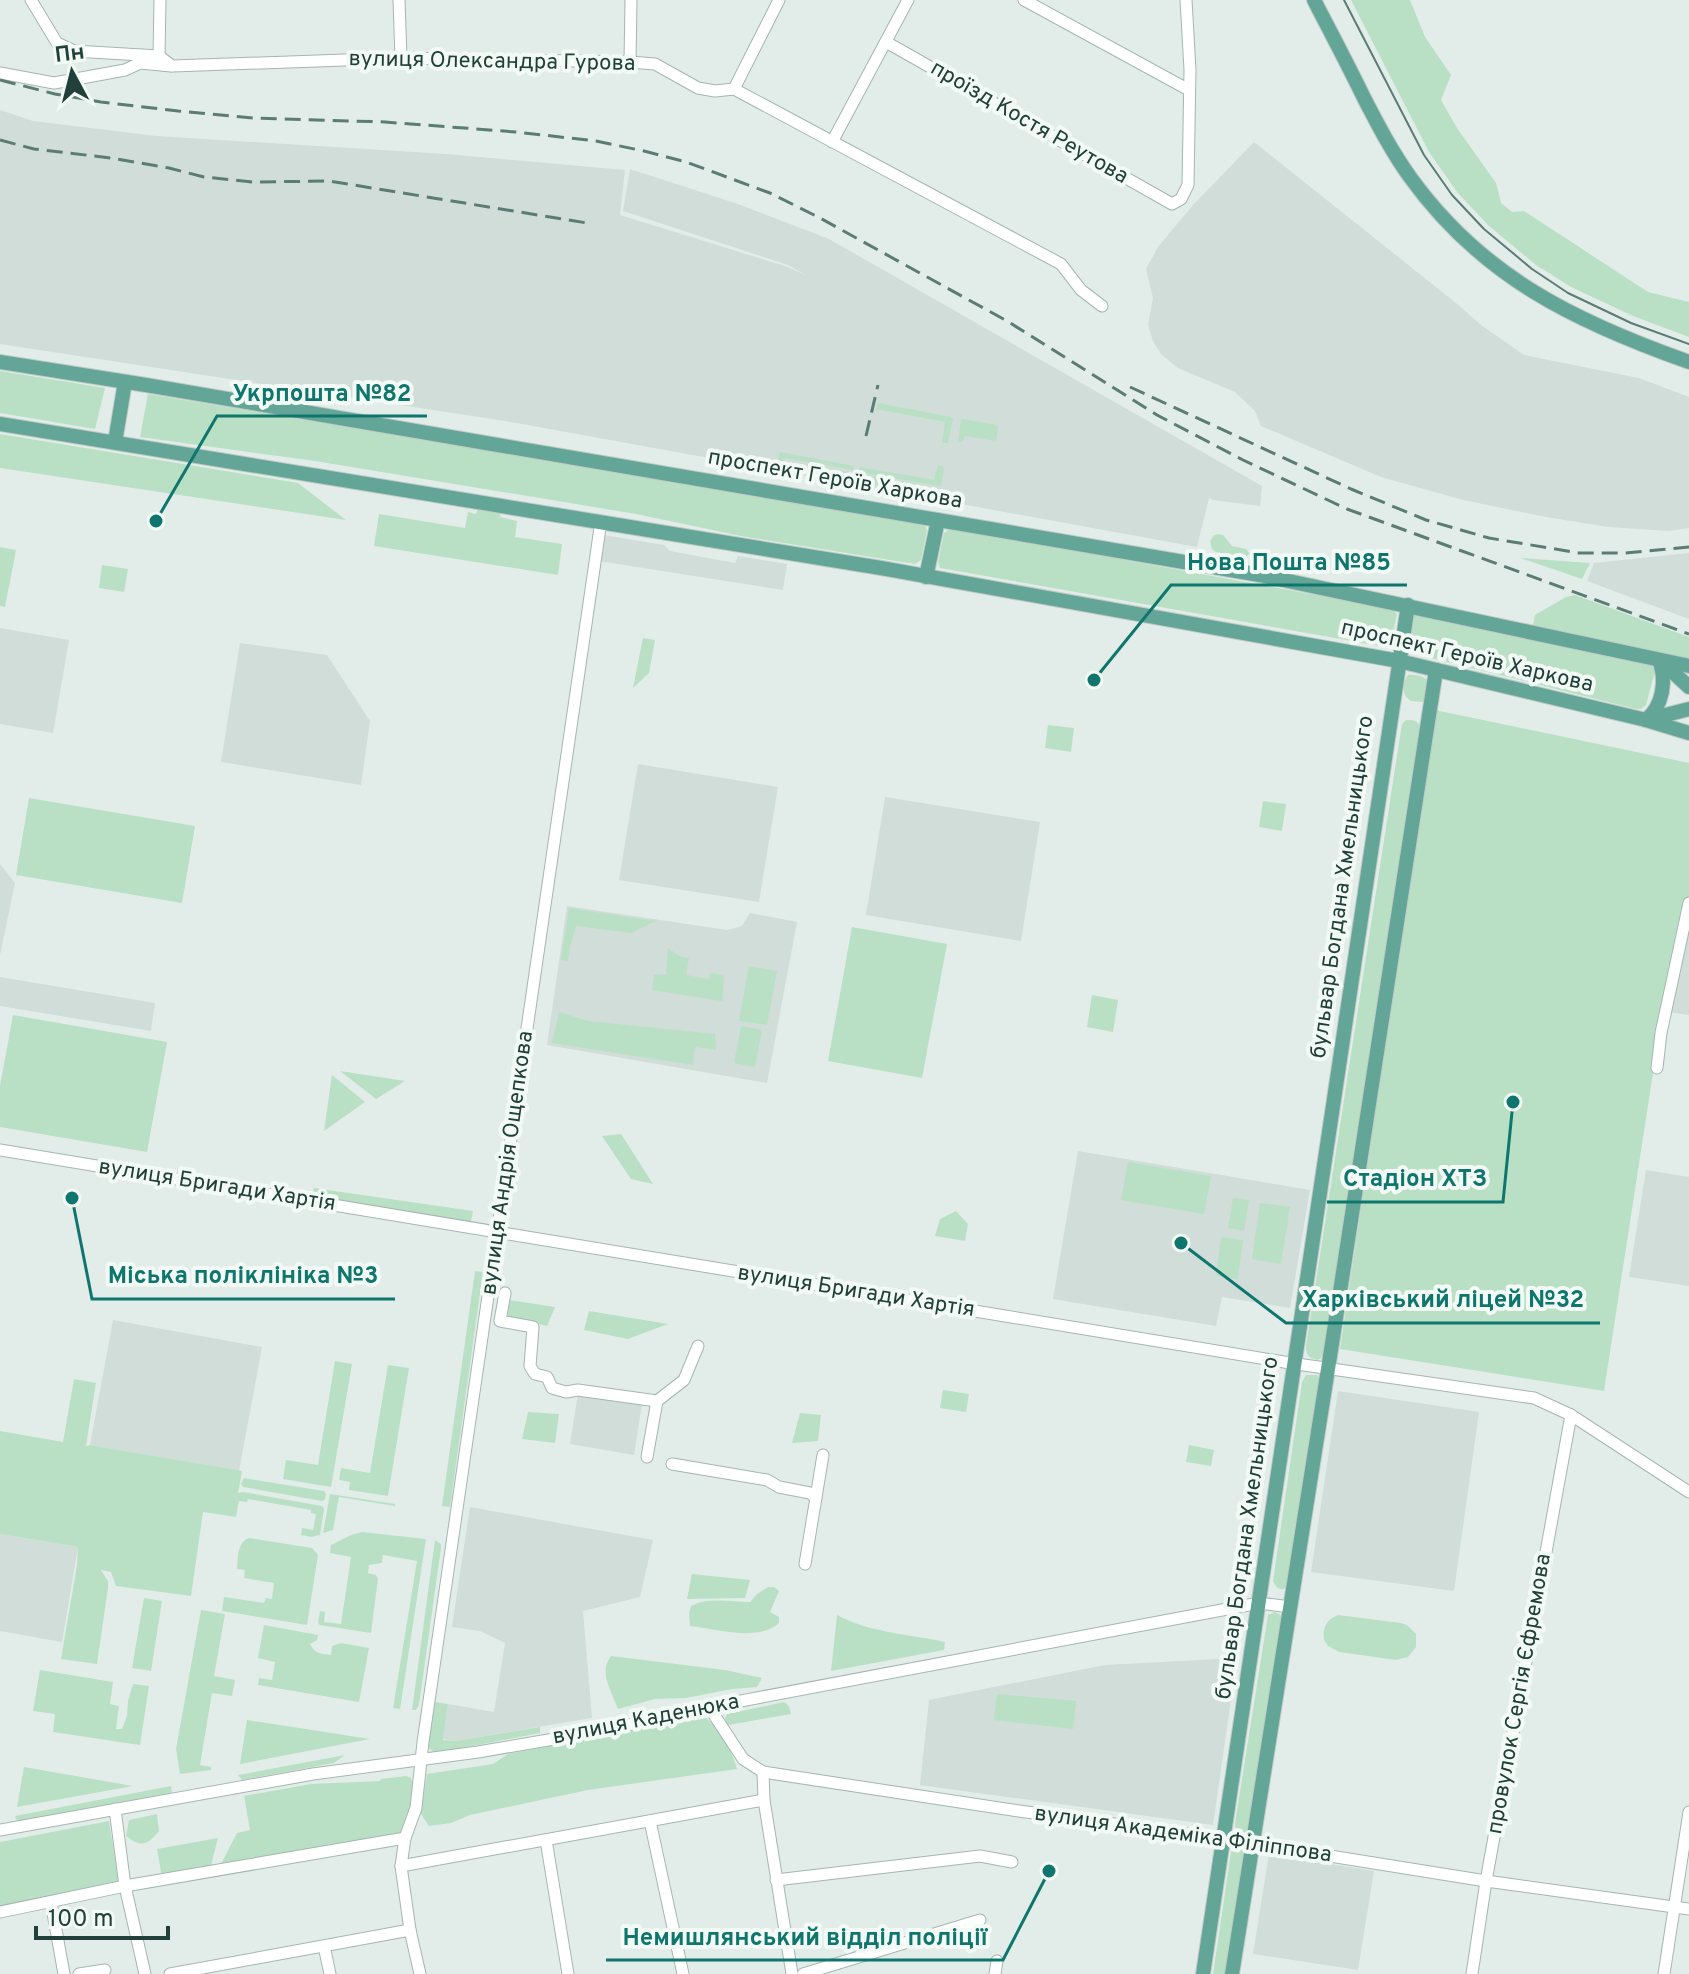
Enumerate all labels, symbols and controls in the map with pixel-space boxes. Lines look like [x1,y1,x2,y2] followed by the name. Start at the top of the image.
[32,32,112,112] north arrow
[53,39,86,70] text: Пн
[348,46,636,78] street label: вулиця Олександра Гурова
[925,55,1133,191] street label: проїзд Костя Реутова
[217,368,427,416] callout: Укрпошта №82
[233,380,411,410] text: Укрпошта №82
[706,444,964,516] street label: проспект Героїв Харкова
[1171,537,1407,585] callout: Нова Пошта №85
[1187,549,1391,579] text: Нова Пошта №85
[1338,615,1596,699] street label: проспект Героїв Харкова
[1306,714,1380,1060] street label: бульвар Богдана Хмельницького
[476,1029,540,1297] street label: вулиця Андрія Ощепкова
[96,1154,338,1218] street label: вулиця Бригади Хартія
[1327,1154,1503,1202] callout: Стадіон ХТЗ
[1343,1165,1487,1195] text: Стадіон ХТЗ
[92,1251,395,1299] callout: Міська поліклініка №3
[735,1260,977,1324] street label: вулиця Бригади Хартія
[108,1262,378,1292] text: Міська поліклініка №3
[1286,1275,1600,1323] callout: Харківський ліцей №32
[1302,1286,1584,1316] text: Харківський ліцей №32
[1211,1355,1285,1701] street label: бульвар Богдана Хмельницького
[1482,1552,1558,1836] street label: провулок Сергія Єфремова
[550,1689,742,1751] street label: вулиця Каденюка
[1033,1801,1333,1869] street label: вулиця Академіка Філіппова
[36,1890,168,1940] scale bar
[48,1905,114,1935] text: 100 m
[606,1912,1003,1960] callout: Немишлянський відділ поліції
[623,1924,989,1954] text: Немишлянський відділ поліції

